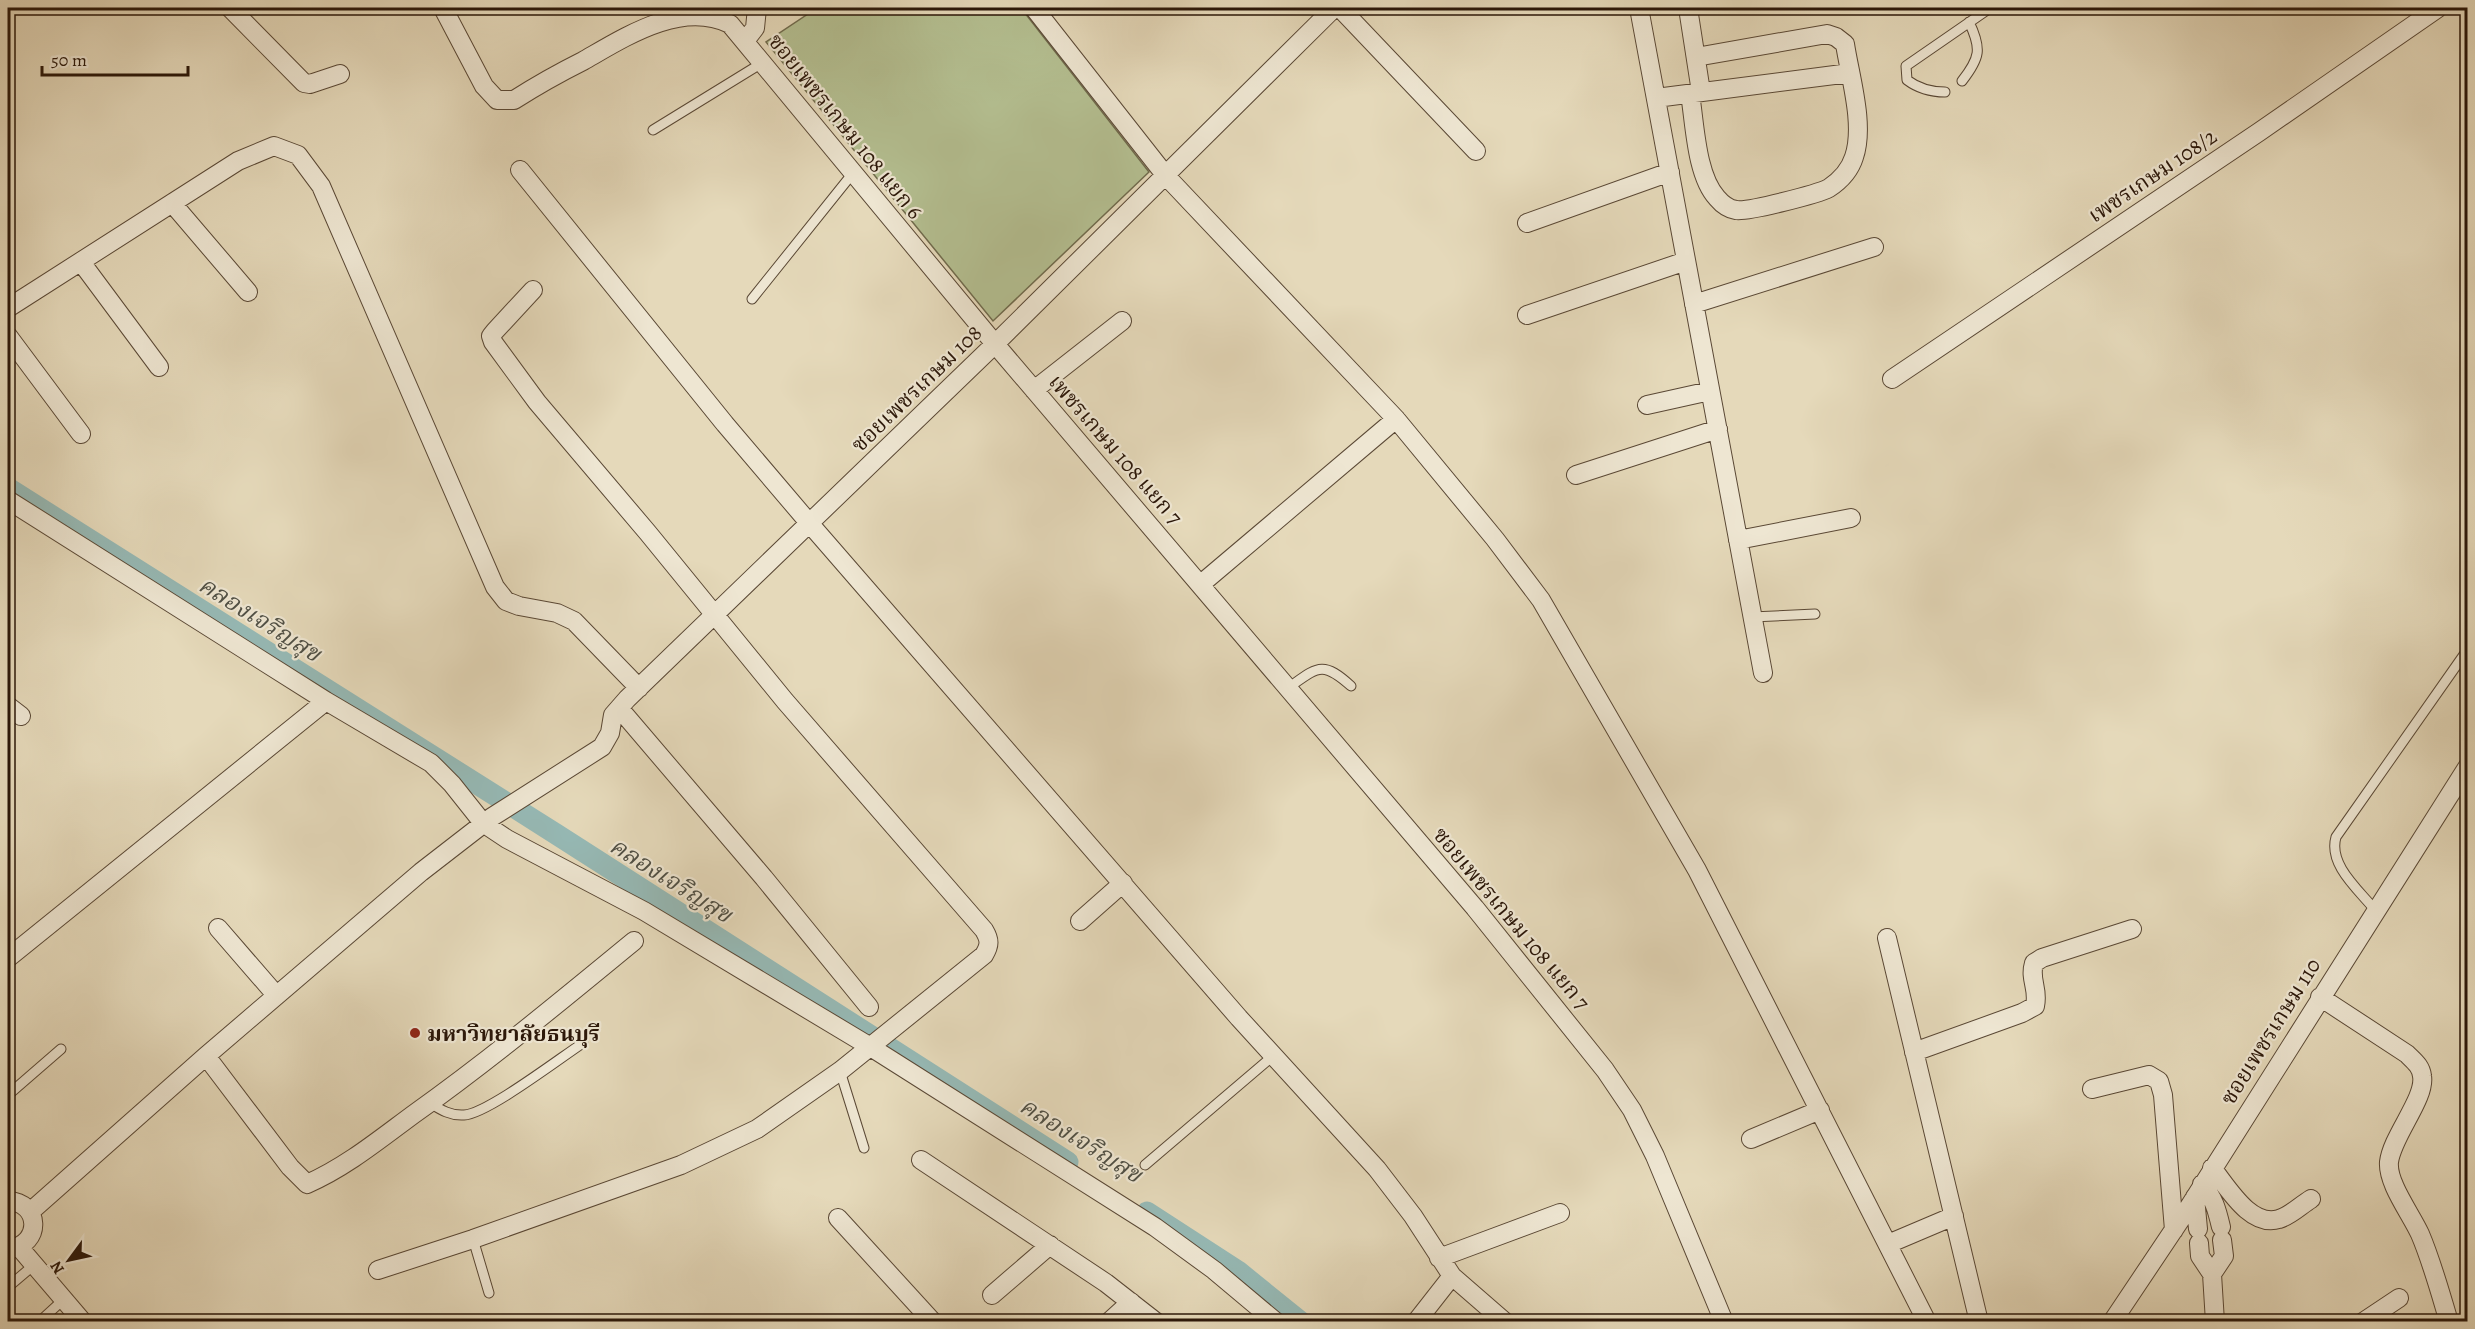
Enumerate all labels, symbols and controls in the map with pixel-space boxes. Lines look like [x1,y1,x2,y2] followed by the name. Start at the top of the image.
[761,27,930,226] street label: ซอยเพชรเกษม 108 แยก 6
[42,39,188,77] scale bar
[51,48,87,72] text: 50 m
[2082,122,2223,230] street label: เพชรเกษม 108/2
[845,318,989,459] street label: ซอยเพชรเกษม 108
[1041,368,1190,532] street label: เพชรเกษม 108 แยก 7
[193,569,328,670] water label: คลองเจริญสุข
[1426,821,1597,1017] street label: ซอยเพชรเกษม 108 แยก 7
[604,830,739,931] water label: คลองเจริญสุข
[2214,952,2328,1111] street label: ซอยเพชรเกษม 110
[427,1019,600,1049] place label: มหาวิทยาลัยธนบุรี
[408,1026,422,1040] marker: มหาวิทยาลัยธนบุรี
[1014,1090,1149,1191] water label: คลองเจริญสุข
[39,1230,99,1290] north arrow
[45,1256,70,1279] text: N

